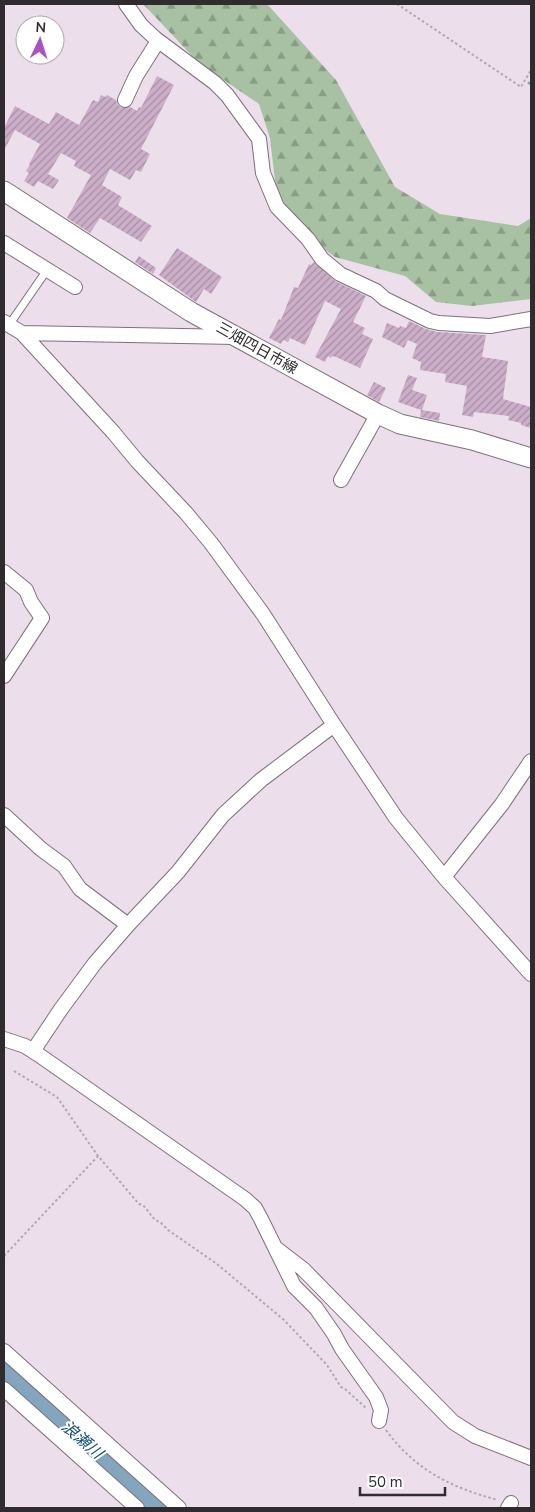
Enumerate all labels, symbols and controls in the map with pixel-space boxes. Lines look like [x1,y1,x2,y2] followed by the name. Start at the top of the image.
[15,15,65,65] north arrow
[35,18,47,37] text: N
[213,317,301,379] street label: 三畑四日市線
[57,1416,109,1465] water label: 浪瀬川
[360,1464,445,1496] scale bar
[368,1472,403,1492] text: 50 m

